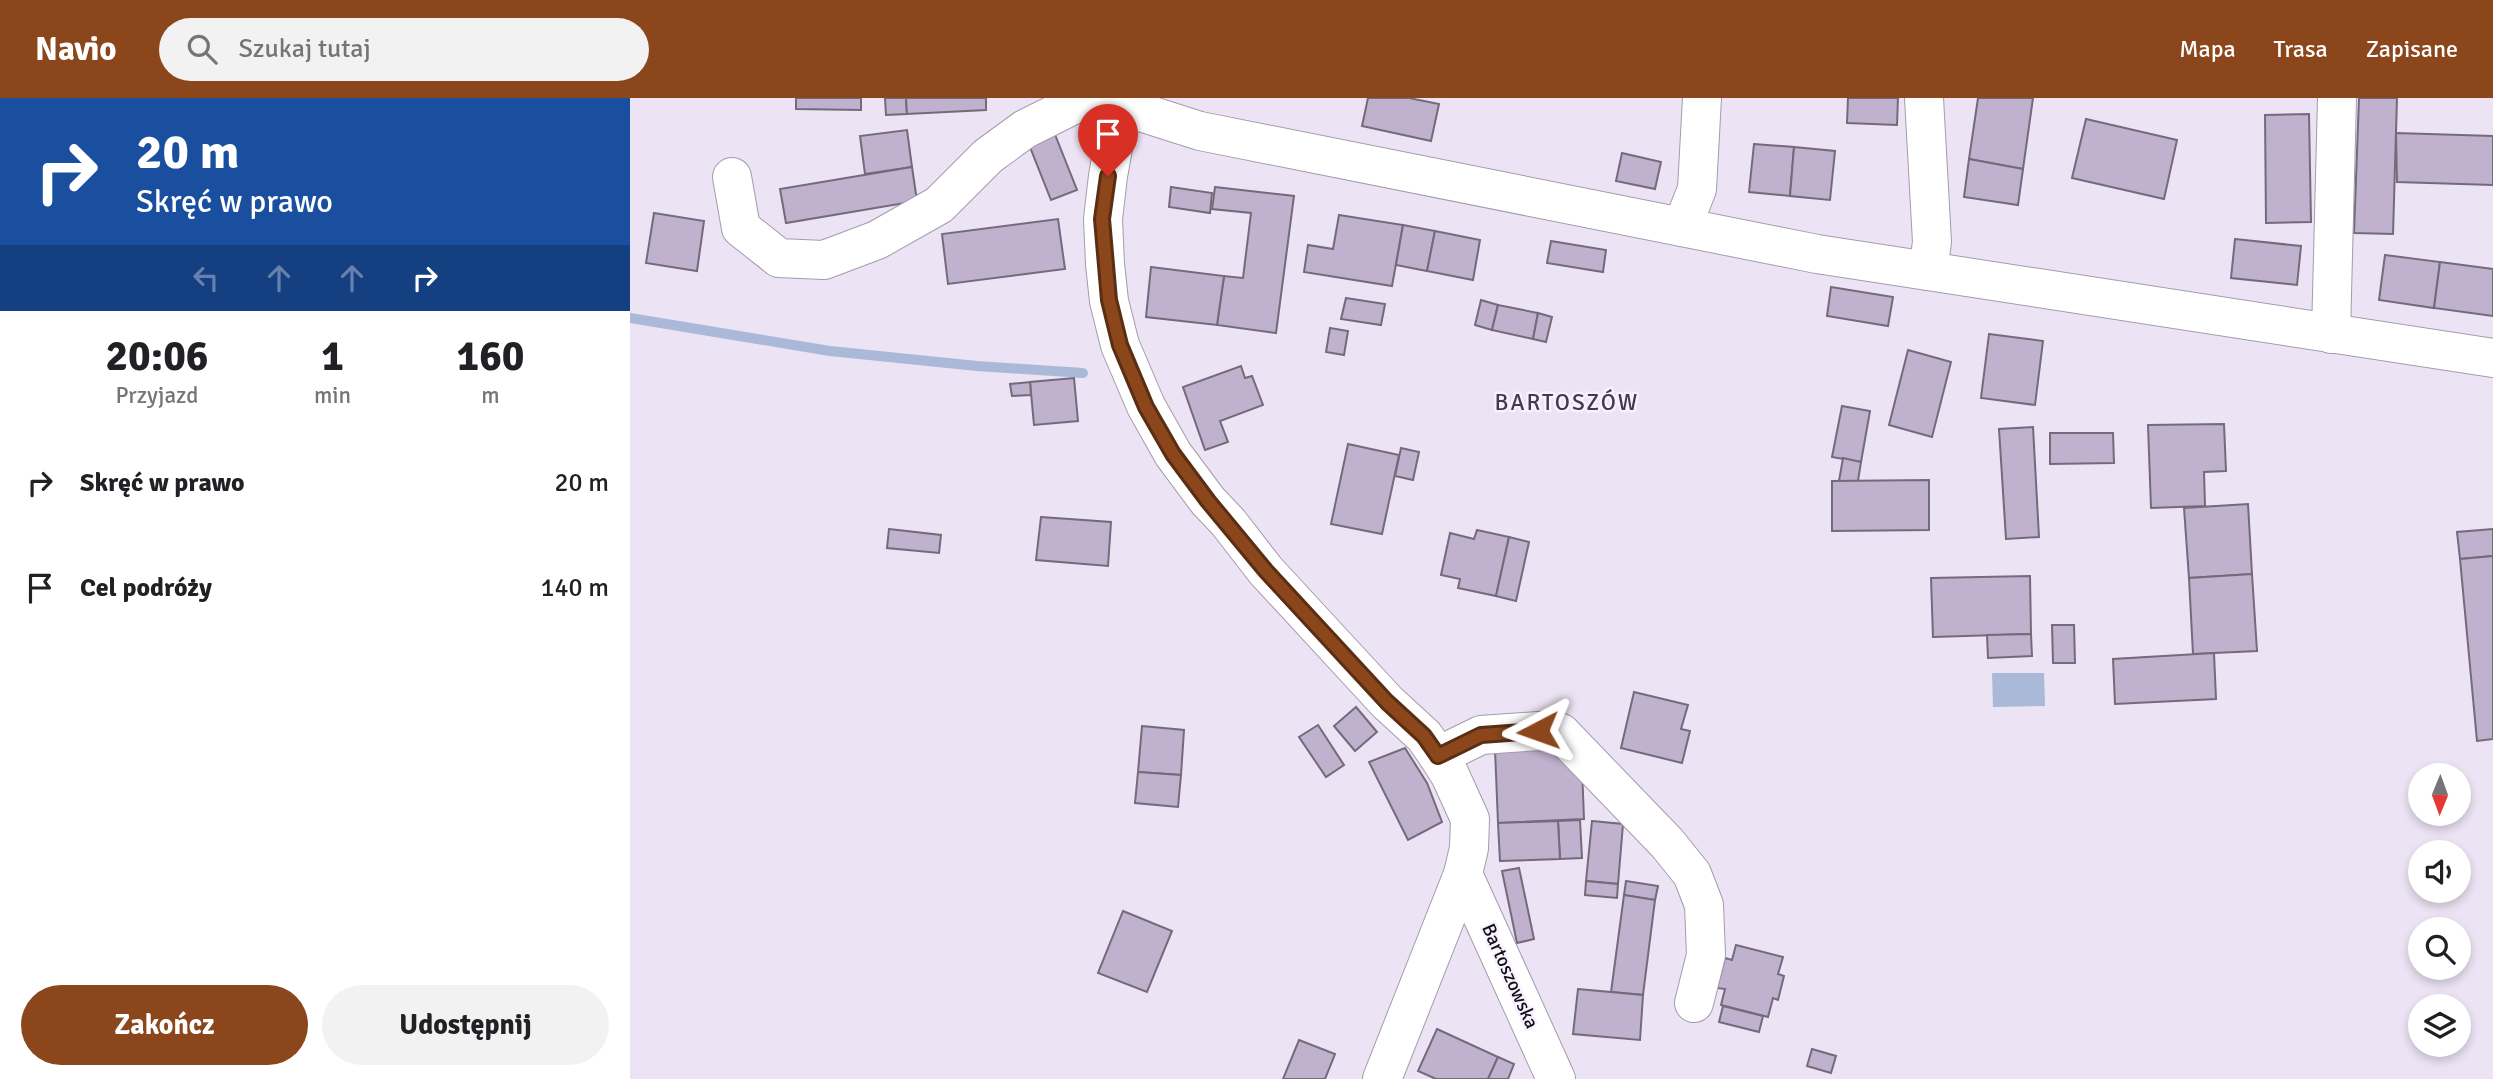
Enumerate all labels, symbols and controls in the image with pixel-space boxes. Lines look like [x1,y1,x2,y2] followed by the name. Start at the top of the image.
[159,18,649,81] search box
[35,29,117,70] text: Navio
[183,30,221,68] icon: search
[239,33,371,65] text: Szukaj tutaj
[2179,34,2236,64] text: Mapa
[2274,34,2328,64] text: Trasa
[2366,34,2458,64] text: Zapisane
[1078,104,1138,176] pin
[1089,115,1127,153] icon: arrive
[136,122,239,182] text: 20 m
[21,126,112,217] icon: right
[136,182,333,221] text: Skręć w prawo
[187,259,225,297] icon: left
[260,259,298,297] icon: ahead
[333,259,371,297] icon: ahead
[406,259,444,297] icon: right
[105,331,209,382] text: 20:06
[321,331,344,382] text: 1
[456,331,525,382] text: 160
[115,381,198,410] text: Przyjazd
[314,381,351,410] text: min
[481,381,500,410] text: m
[1495,388,1639,417] district label: BARTOSZÓW
[21,464,59,502] icon: right
[80,467,245,499] text: Skręć w prawo
[554,467,609,499] text: 20 m
[21,569,59,607] icon: arrive
[80,572,212,604] text: Cel podróży
[540,572,609,604] text: 140 m
[1501,694,1575,768] position arrow
[2408,763,2471,826] north arrow
[2408,763,2471,1057] map controls
[2408,840,2471,903] button: sound
[2408,917,2471,980] button: search
[1476,920,1544,1032] street label: Bartoszowska
[21,985,308,1065] button: Zakończ
[322,985,609,1065] button: Udostępnij
[2408,994,2471,1057] button: layers

